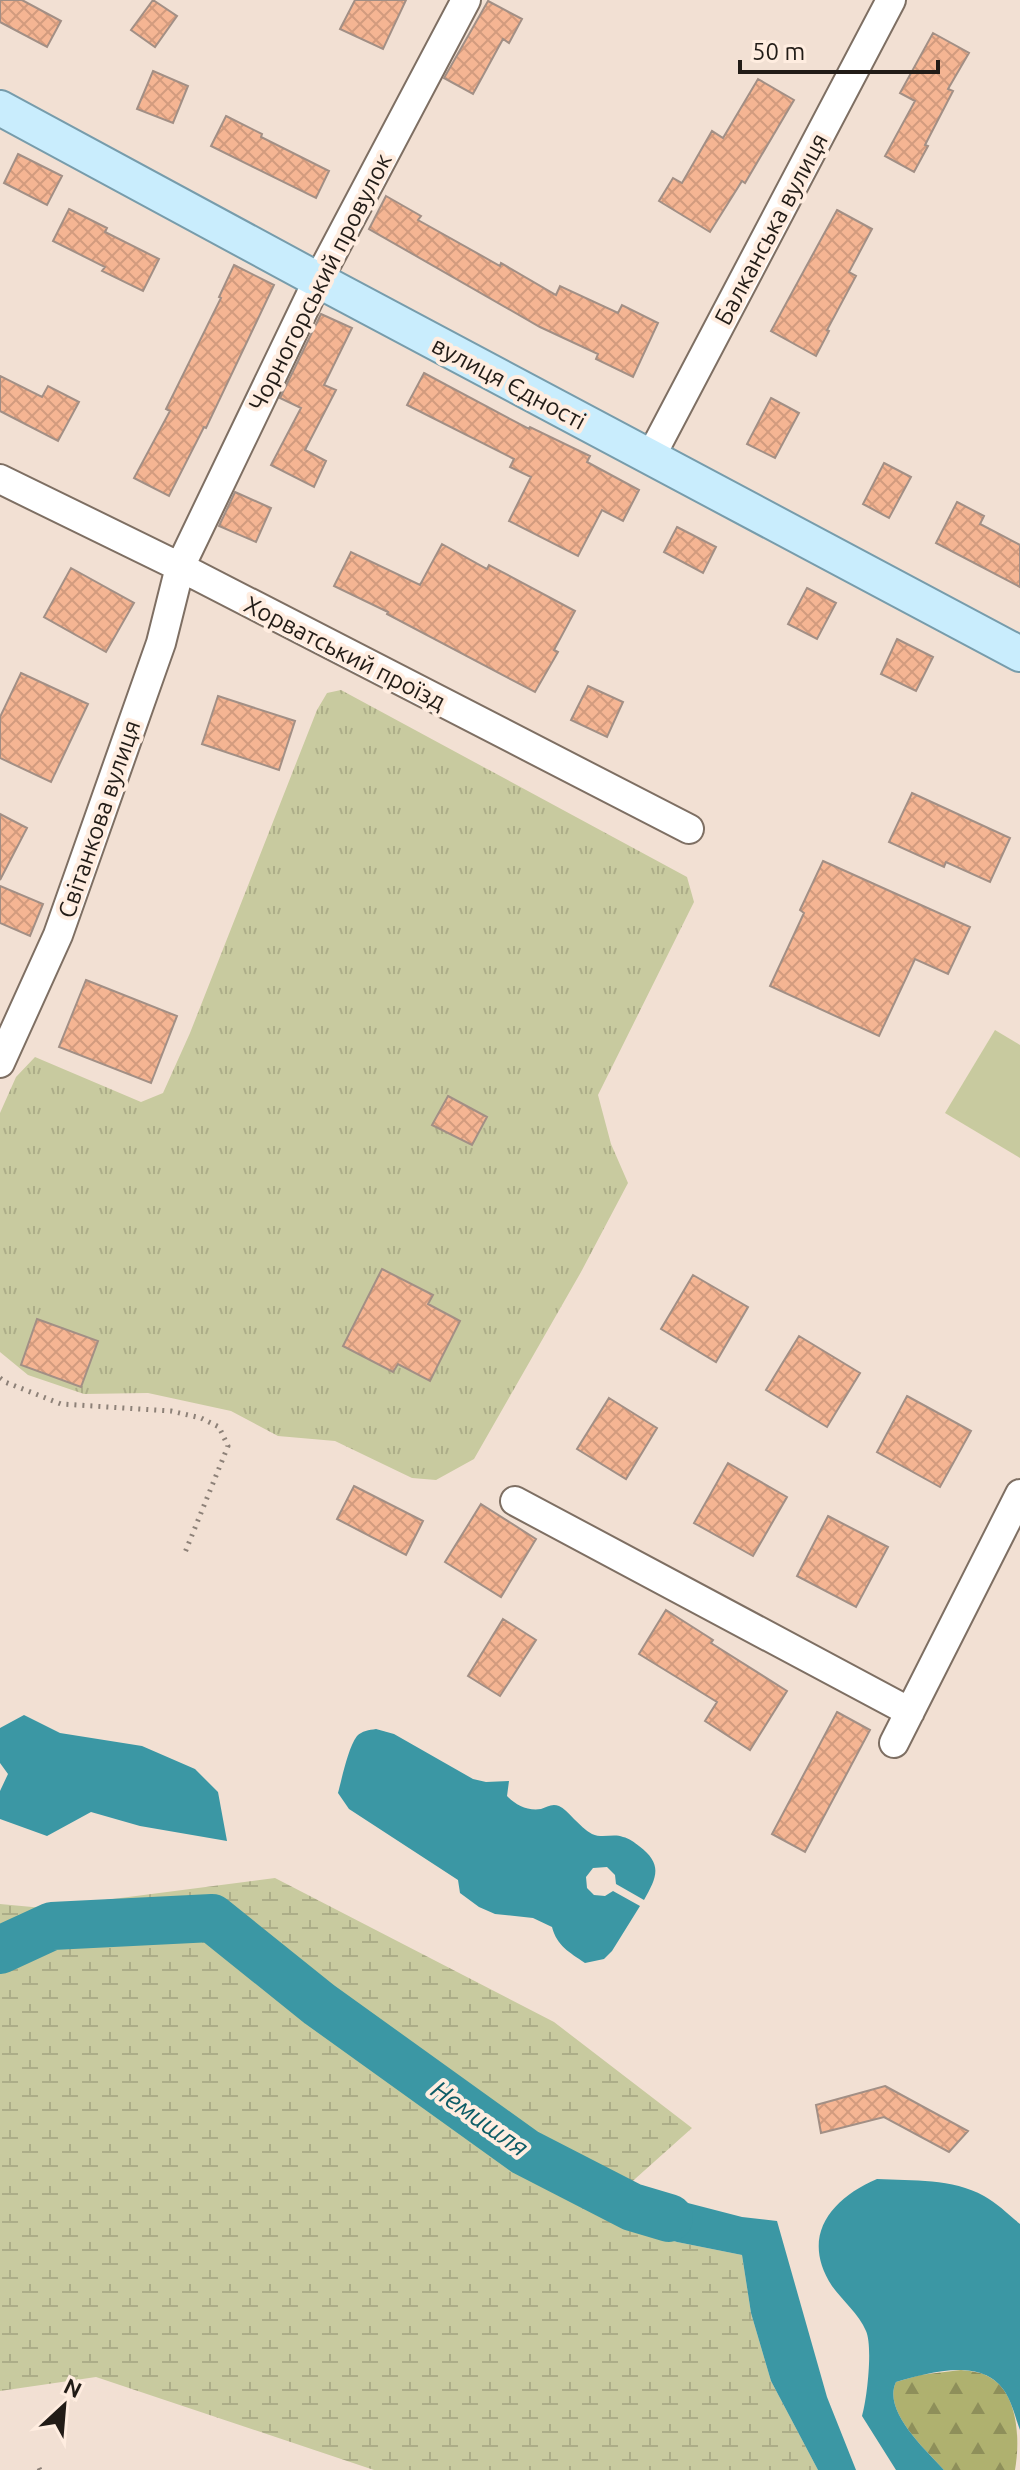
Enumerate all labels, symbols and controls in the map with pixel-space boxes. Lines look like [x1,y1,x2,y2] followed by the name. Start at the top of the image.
[740,24,938,74] scale bar
[752,38,805,65] text: 50 m
[709,129,833,329] street label: Балканська вулиця
[243,149,397,415] street label: Чорногорський провулок
[427,331,591,435] street label: вулиця Єдності
[240,591,450,715] street label: Хорватський проїзд
[52,717,146,921] street label: Світанкова вулиця
[426,2074,534,2162] water label: Немишля
[24,2366,104,2446] north arrow
[60,2373,86,2402] text: N

